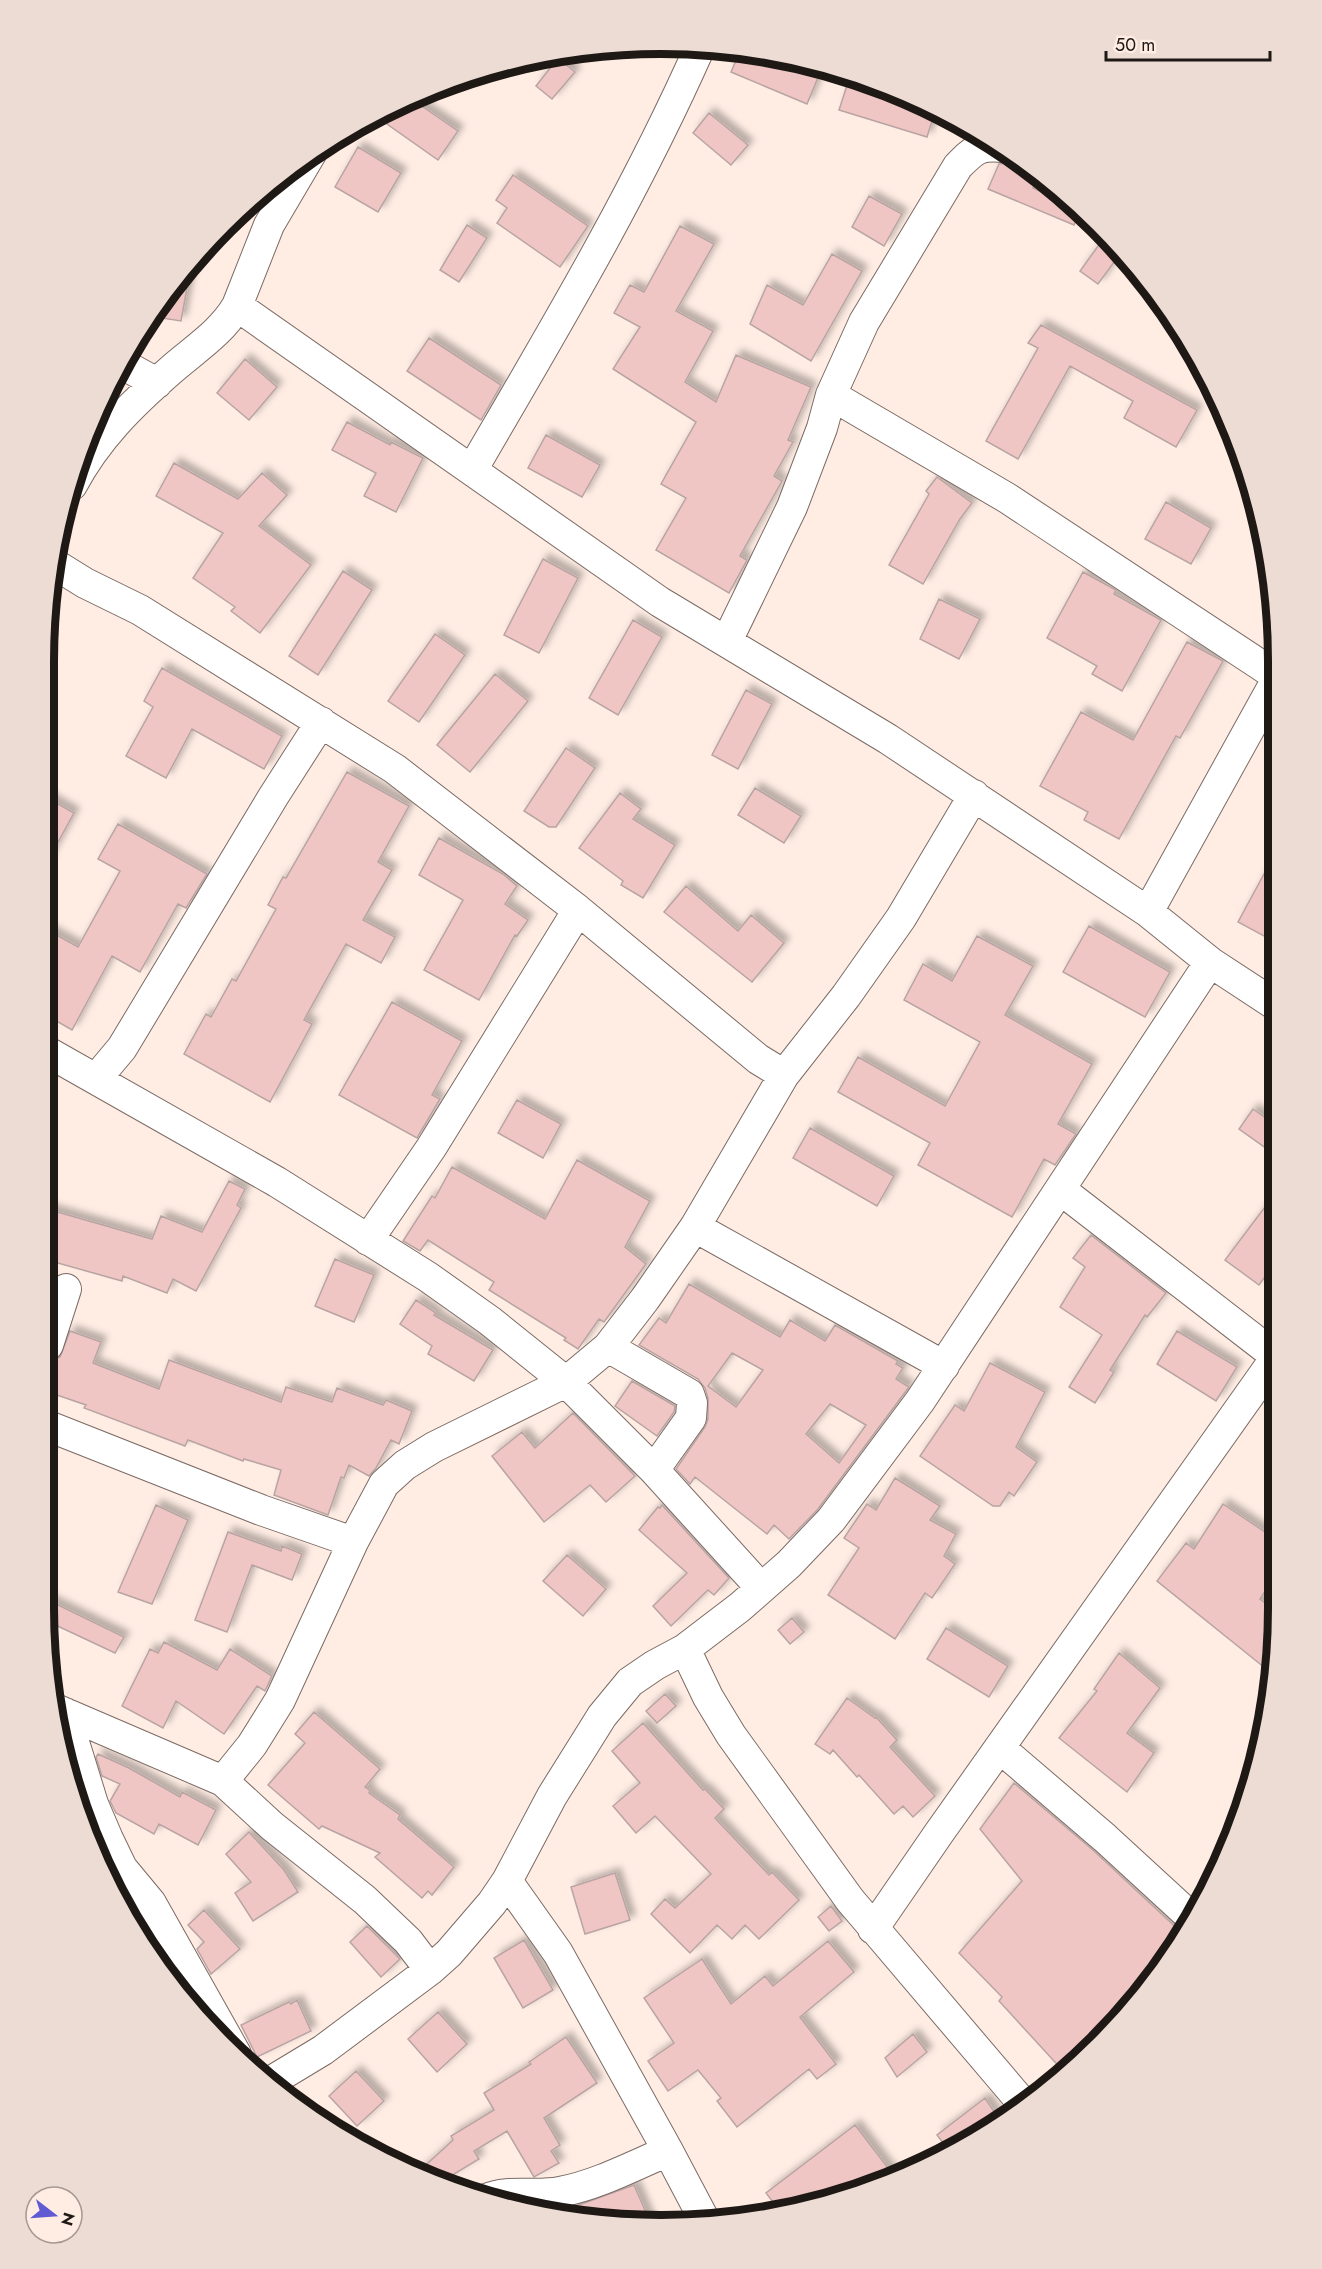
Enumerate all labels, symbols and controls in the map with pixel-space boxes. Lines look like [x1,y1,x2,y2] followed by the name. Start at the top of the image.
[1106,24,1270,62] scale bar
[1115,32,1155,58] text: 50 m
[24,2185,84,2245] north arrow
[55,2210,81,2229] text: N

